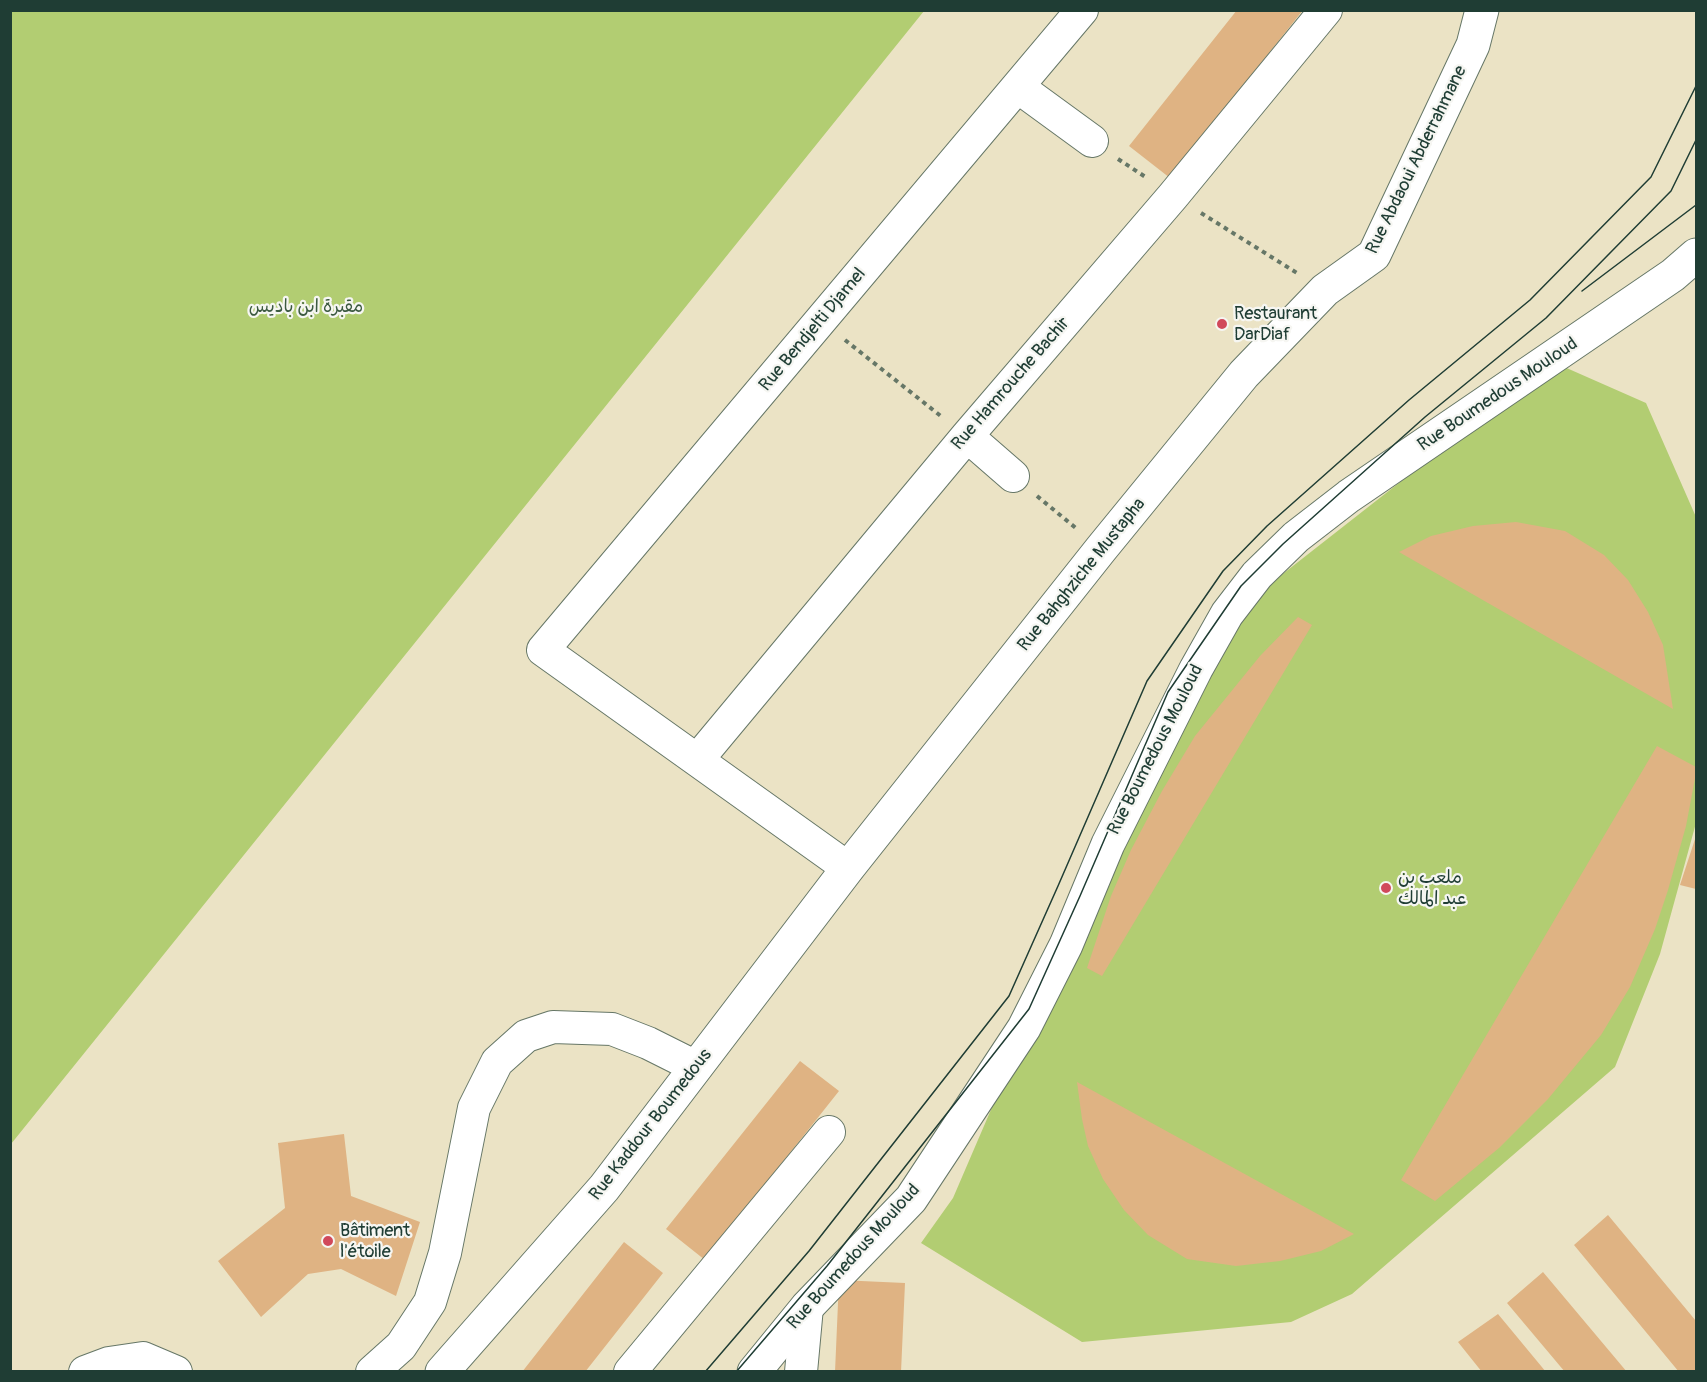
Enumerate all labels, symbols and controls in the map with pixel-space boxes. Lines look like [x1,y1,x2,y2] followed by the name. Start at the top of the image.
[1362,62,1472,258] street label: Rue Abdaoui Abderrahmane
[755,264,871,396] street label: Rue Bendjelti Djamel
[249,296,363,318] park label: مقبرة ابن باديس
[1234,303,1317,346] place label: Restaurant DarDiaf
[947,313,1075,455] street label: Rue Hamrouche Bachir
[1215,317,1229,331] marker: Restaurant DarDiaf
[1414,333,1582,457] street label: Rue Boumedous Mouloud
[1014,494,1150,656] street label: Rue Bahghziche Mustapha
[1104,661,1208,839] street label: Rue Boumedous Mouloud
[1398,867,1466,910] place label: ملعب بن عبد المالك
[1379,881,1393,895] marker: ملعب بن عبد المالك
[585,1045,717,1205] street label: Rue Kaddour Boumedous
[783,1180,925,1334] street label: Rue Boumedous Mouloud
[340,1220,410,1262] place label: Bâtiment l'étoile
[321,1234,335,1248] marker: Bâtiment l'étoile

